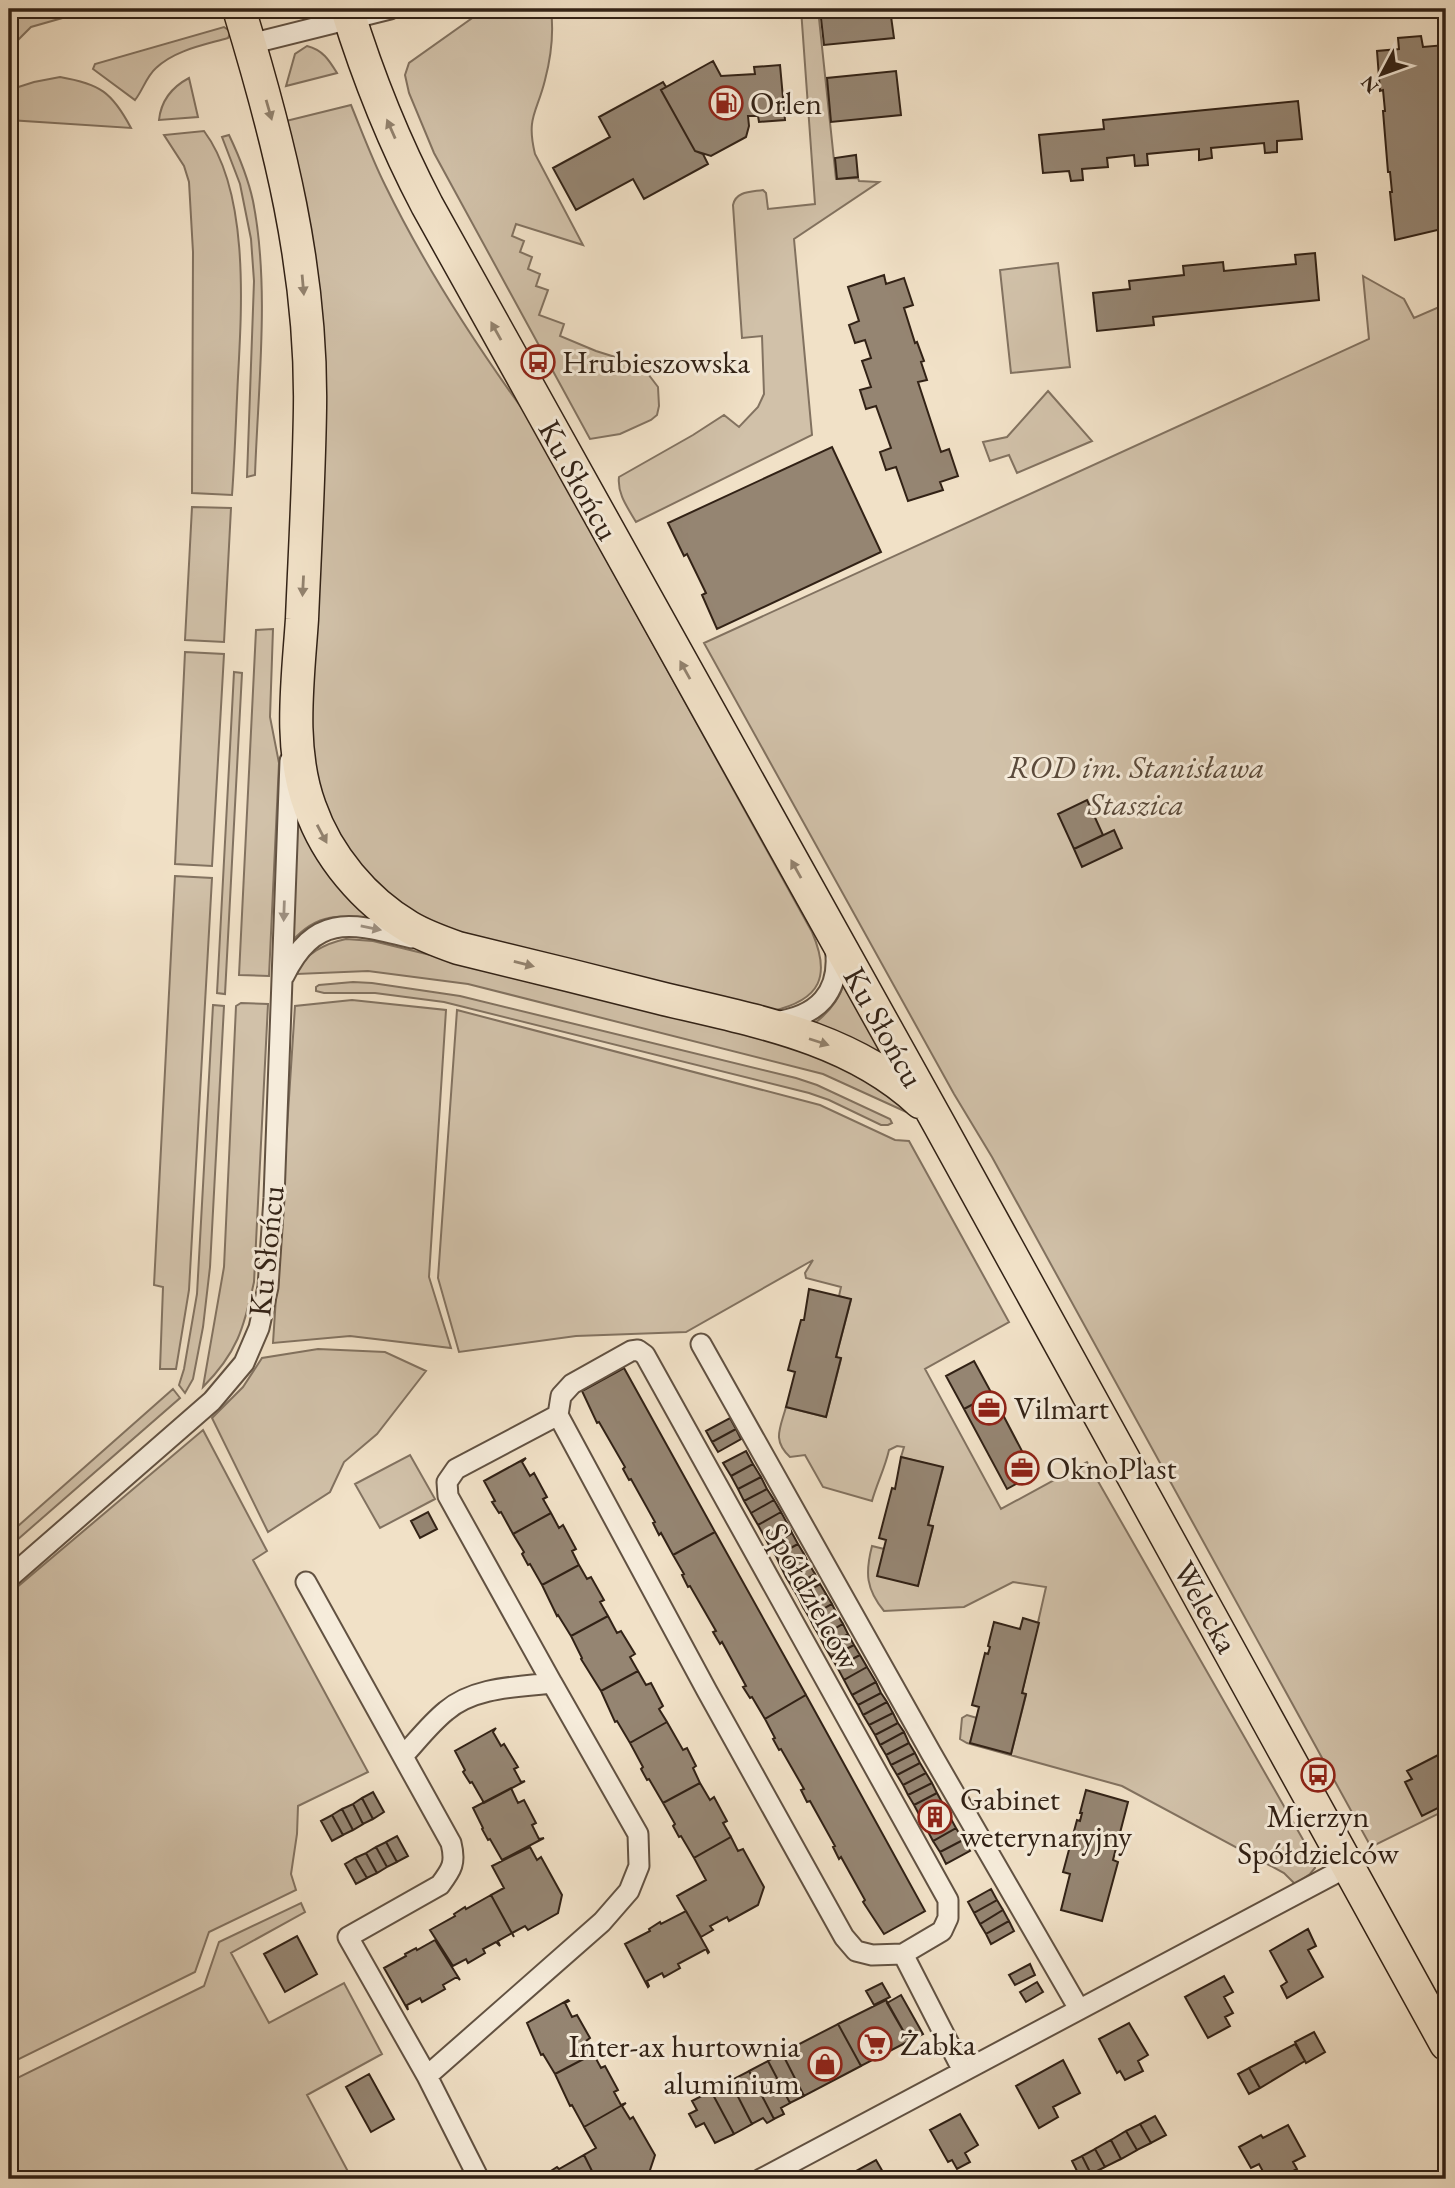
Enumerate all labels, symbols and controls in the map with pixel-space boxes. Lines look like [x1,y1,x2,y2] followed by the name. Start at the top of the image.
[1346,38,1416,108] north arrow
[1355,70,1384,99] text: N
[750,82,822,124] place label: Orlen
[707,84,745,122] fuel station icon: Orlen
[264,99,275,121] one-way arrow
[385,119,396,140] one-way arrow
[297,274,308,296] one-way arrow
[490,321,502,341] one-way arrow
[562,341,750,383] place label: Hrubieszowska
[519,343,557,381] bus stop icon: Hrubieszowska
[529,412,629,548] street label: Ku Słońcu
[298,575,309,597] one-way arrow
[679,661,691,680] one-way arrow
[1007,746,1265,825] park label: ROD im. Stanisława Staszica
[317,824,328,844] one-way arrow
[790,859,802,879] one-way arrow
[278,900,289,922] one-way arrow
[360,923,382,934] one-way arrow
[513,959,535,970] one-way arrow
[834,959,934,1095] street label: Ku Słońcu
[809,1037,830,1047] one-way arrow
[238,1183,294,1319] street label: Ku Słońcu
[1014,1387,1109,1429] place label: Vilmart
[970,1389,1008,1427] office icon: Vilmart
[1046,1447,1177,1489] place label: OknoPlast
[1003,1449,1041,1487] office icon: OknoPlast
[755,1515,871,1678] street label: Spółdzielców
[1164,1553,1249,1661] street label: Welecka
[1299,1756,1337,1794] bus stop icon: Mierzyn Spółdzielców
[960,1778,1133,1857] place label: Gabinet weterynaryjny
[1237,1795,1400,1874] place label: Mierzyn Spółdzielców
[916,1798,954,1836] building icon: Gabinet weterynaryjny
[900,2023,976,2065] place label: Żabka
[568,2025,800,2104] place label: Inter-ax hurtownia aluminium
[856,2025,894,2063] supermarket icon: Żabka
[806,2045,844,2083] shop icon: Inter-ax hurtownia aluminium

